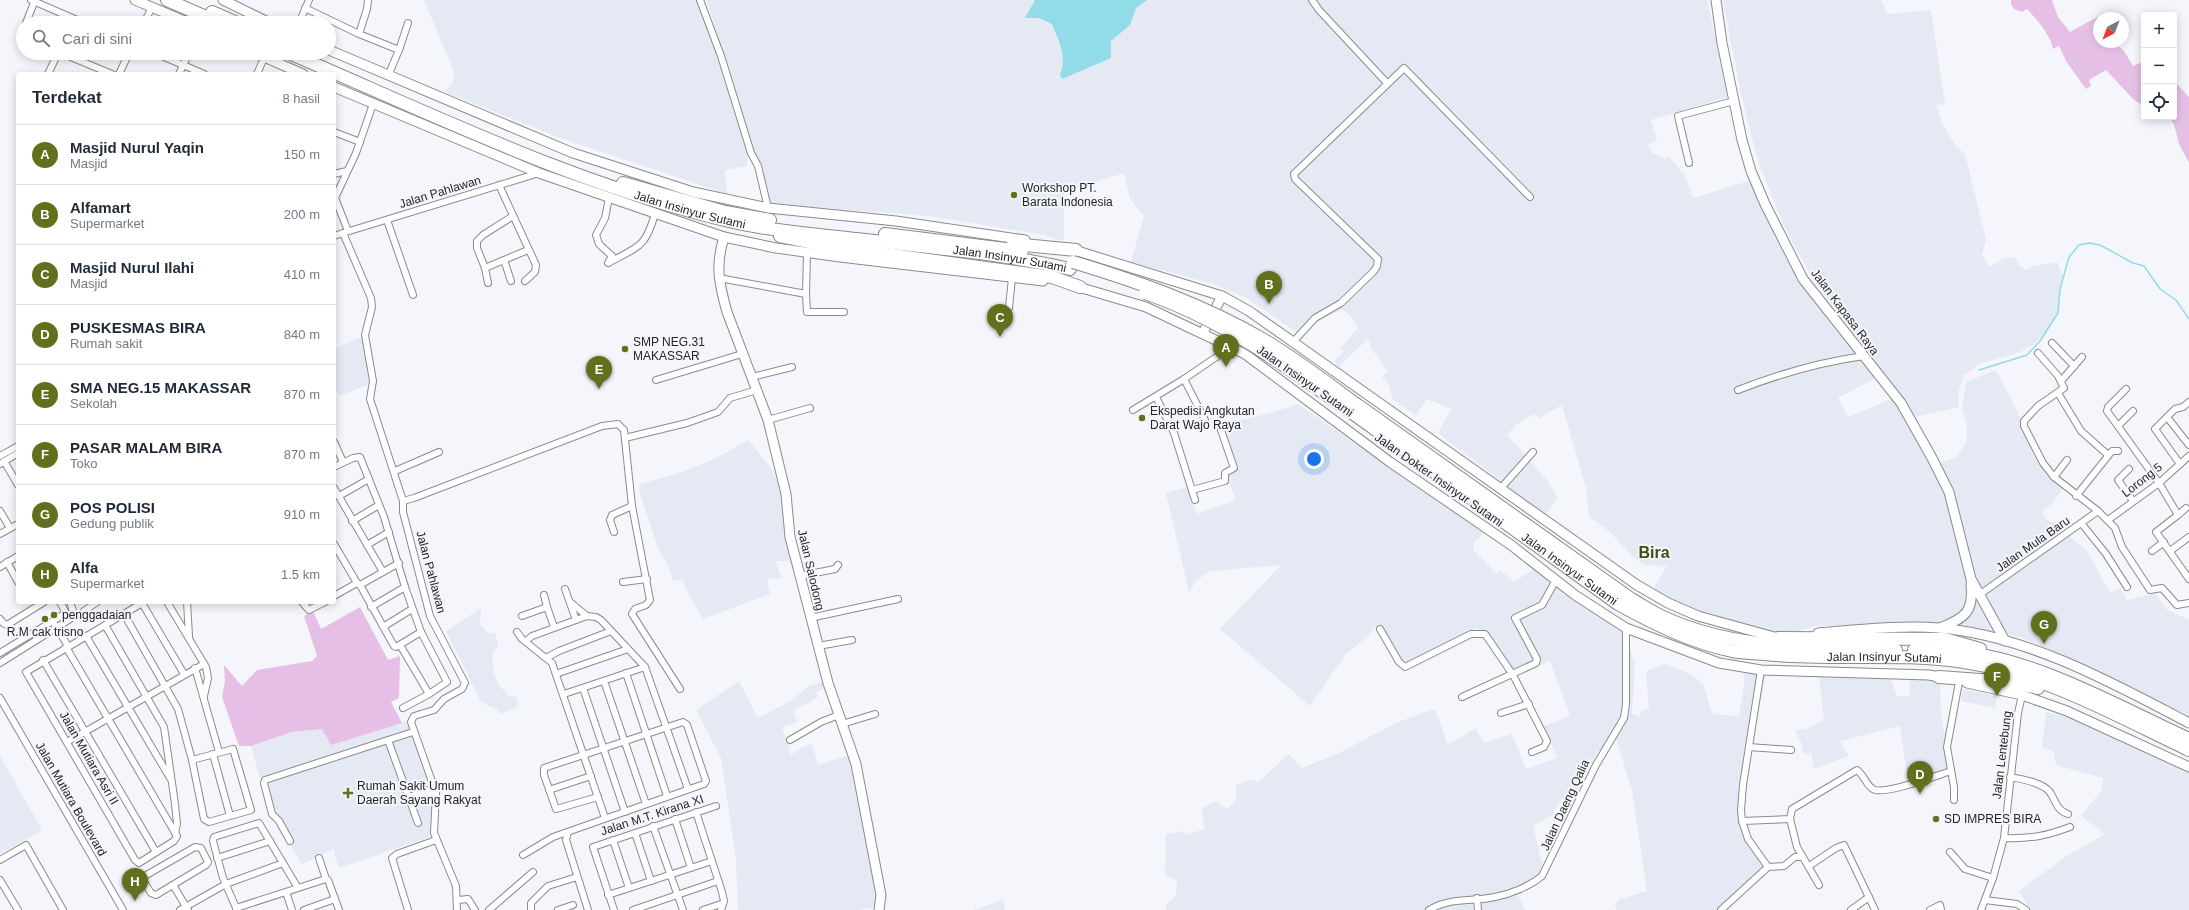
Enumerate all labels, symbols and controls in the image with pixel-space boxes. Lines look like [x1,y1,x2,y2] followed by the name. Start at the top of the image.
[2093,12,2129,48] north arrow
[2141,12,2177,120] map controls
[2141,12,2177,48] button: +
[16,16,336,60] search box
[30,27,52,49] icon: search
[62,30,132,47] text: Cari di sini
[2141,48,2177,84] button: −
[2141,84,2177,120] button: locate
[32,88,102,107] text: Terdekat
[282,91,320,106] text: 8 hasil
[70,139,204,156] text: Masjid Nurul Yaqin
[40,147,50,162] text: A
[284,147,320,162] text: 150 m
[70,156,108,171] text: Masjid
[397,173,483,211] street label: Jalan Pahlawan
[1022,181,1113,209] place label: Workshop PT. Barata Indonesia
[632,188,747,232] street label: Jalan Insinyur Sutami
[1009,190,1019,200] marker: Workshop PT. Barata Indonesia
[70,199,131,216] text: Alfamart
[40,207,50,222] text: B
[284,207,320,222] text: 200 m
[70,216,144,231] text: Supermarket
[952,243,1068,275] street label: Jalan Insinyur Sutami
[70,259,194,276] text: Masjid Nurul Ilahi
[1808,266,1882,358] street label: Jalan Kapasa Raya
[40,267,50,282] text: C
[284,267,320,282] text: 410 m
[1256,271,1282,304] pin: B
[70,276,108,291] text: Masjid
[987,304,1013,337] pin: C
[70,319,206,336] text: PUSKESMAS BIRA
[40,327,50,342] text: D
[284,327,320,342] text: 840 m
[1213,334,1239,367] pin: A
[633,335,705,363] place label: SMP NEG.31 MAKASSAR
[70,336,142,351] text: Rumah sakit
[1254,342,1356,420] street label: Jalan Insinyur Sutami
[620,344,630,354] marker: SMP NEG.31 MAKASSAR
[586,356,612,389] pin: E
[70,379,251,396] text: SMA NEG.15 MAKASSAR
[41,387,49,402] text: E
[284,387,320,402] text: 870 m
[70,396,117,411] text: Sekolah
[1150,404,1255,432] place label: Ekspedisi Angkutan Darat Wajo Raya
[1137,413,1147,423] marker: Ekspedisi Angkutan Darat Wajo Raya
[1372,430,1506,530] street label: Jalan Dokter Insinyur Sutami
[70,439,222,456] text: PASAR MALAM BIRA
[41,447,49,462] text: F
[284,447,320,462] text: 870 m
[1304,449,1324,469] your location
[70,456,97,471] text: Toko
[2119,460,2165,500] street label: Lorong 5
[70,499,155,516] text: POS POLISI
[40,507,50,522] text: G
[284,507,320,522] text: 910 m
[1993,513,2073,575] street label: Jalan Mula Baru
[70,516,154,531] text: Gedung publik
[795,528,827,612] street label: Jalan Salodong
[413,529,449,615] street label: Jalan Pahlawan
[1519,530,1620,608] street label: Jalan Insinyur Sutami
[1638,544,1670,561] district label: Bira
[70,559,98,576] text: Alfa
[40,567,50,582] text: H
[281,567,320,582] text: 1.5 km
[70,576,144,591] text: Supermarket
[62,608,131,622] place label: penggadaian
[49,610,59,620] marker: penggadaian
[2031,611,2057,644] pin: G
[40,614,50,624] marker: R.M cak trisno
[7,625,84,639] place label: R.M cak trisno
[1827,650,1942,666] street label: Jalan Insinyur Sutami
[1984,663,2010,696] pin: F
[57,709,121,807] street label: Jalan Mutiara Asri II
[1990,710,2014,800] street label: Jalan Lentebung
[33,739,109,859] street label: Jalan Mutiara Boulevard
[1538,757,1592,853] street label: Jalan Daeng Qalia
[1907,761,1933,794] pin: D
[357,779,482,807] place label: Rumah Sakit Umum Daerah Sayang Rakyat
[342,787,354,799] marker: Rumah Sakit Umum Daerah Sayang Rakyat
[599,792,705,838] street label: Jalan M.T. Kirana XI
[1944,812,2041,826] place label: SD IMPRES BIRA
[1931,814,1941,824] marker: SD IMPRES BIRA
[122,868,148,901] pin: H

